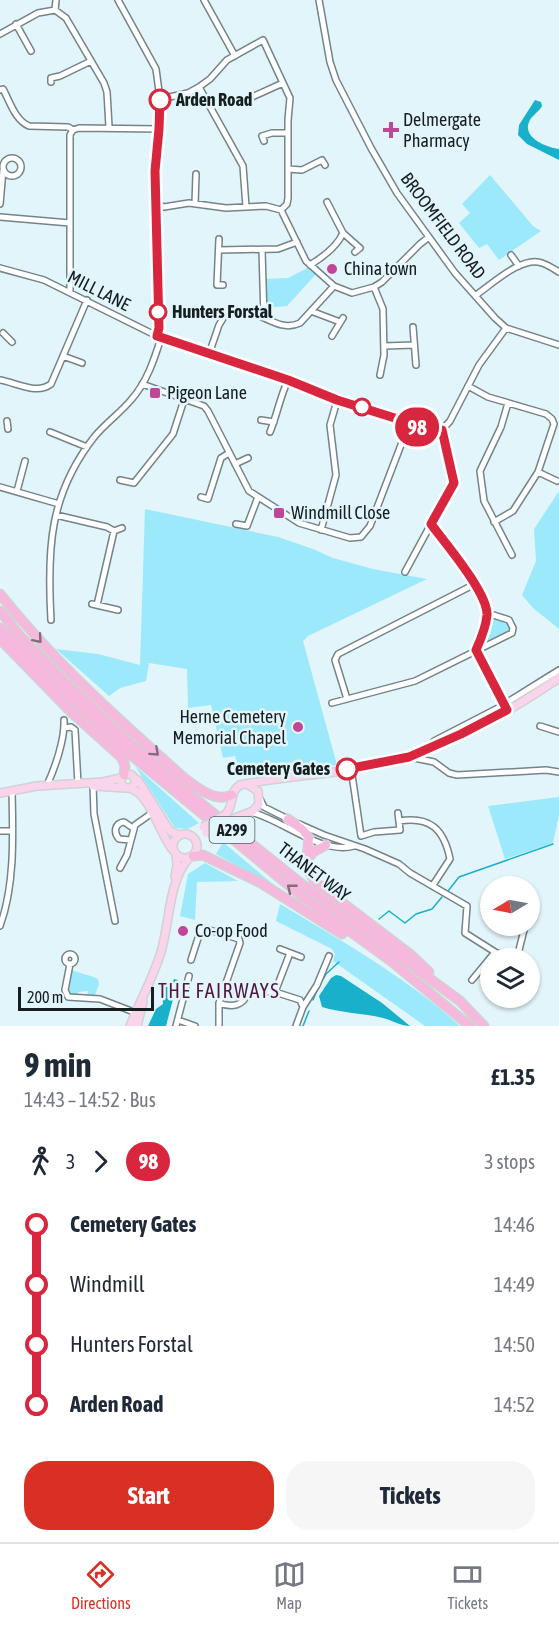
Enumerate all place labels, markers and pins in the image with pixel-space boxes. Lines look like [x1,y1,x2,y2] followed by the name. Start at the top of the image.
[149,89,171,111] marker: Arden Road
[175,89,252,110] place label: Arden Road
[403,109,481,151] place label: Delmergate Pharmacy
[384,123,398,137] marker: Delmergate Pharmacy
[344,258,417,279] place label: China town
[325,262,339,276] marker: China town
[172,301,273,322] place label: Hunters Forstal
[149,303,167,321] marker: Hunters Forstal
[167,382,247,403] place label: Pigeon Lane
[148,386,162,400] marker: Pigeon Lane
[353,398,371,416] unlabelled marker
[291,502,390,523] place label: Windmill Close
[272,506,286,520] marker: Windmill Close
[173,706,286,748] place label: Herne Cemetery Memorial Chapel
[291,720,305,734] marker: Herne Cemetery Memorial Chapel
[227,758,331,779] place label: Cemetery Gates
[336,758,358,780] marker: Cemetery Gates
[195,920,268,941] place label: Co-op Food
[176,924,190,938] marker: Co-op Food

